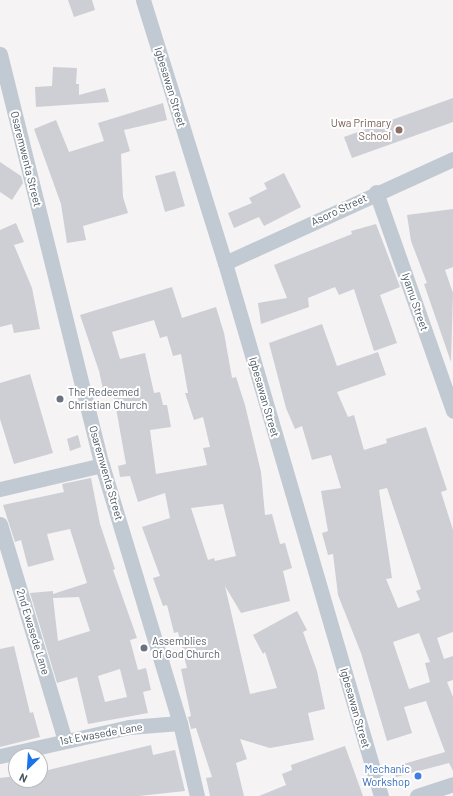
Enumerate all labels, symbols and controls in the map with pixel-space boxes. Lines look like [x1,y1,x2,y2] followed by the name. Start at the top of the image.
[152,45,188,129] street label: Igbesawan Street
[8,110,44,208] street label: Osaremwenta Street
[331,117,391,143] place label: Uwa Primary School
[394,125,404,135] marker: Uwa Primary School
[309,191,369,229] street label: Asoro Street
[399,271,431,333] street label: Iyamu Street
[246,355,282,439] street label: Igbesawan Street
[68,386,147,412] place label: The Redeemed Christian Church
[55,394,65,404] marker: The Redeemed Christian Church
[86,424,126,522] street label: Osaremwenta Street
[14,588,52,676] street label: 2nd Ewasede Lane
[152,635,220,661] place label: Assemblies Of God Church
[139,643,149,653] marker: Assemblies Of God Church
[337,666,373,750] street label: Igbesawan Street
[58,720,144,748] street label: 1st Ewasede Lane
[8,748,48,788] north arrow
[362,763,410,789] place label: Mechanic Workshop
[17,771,29,786] text: N
[413,771,423,781] marker: Mechanic Workshop

